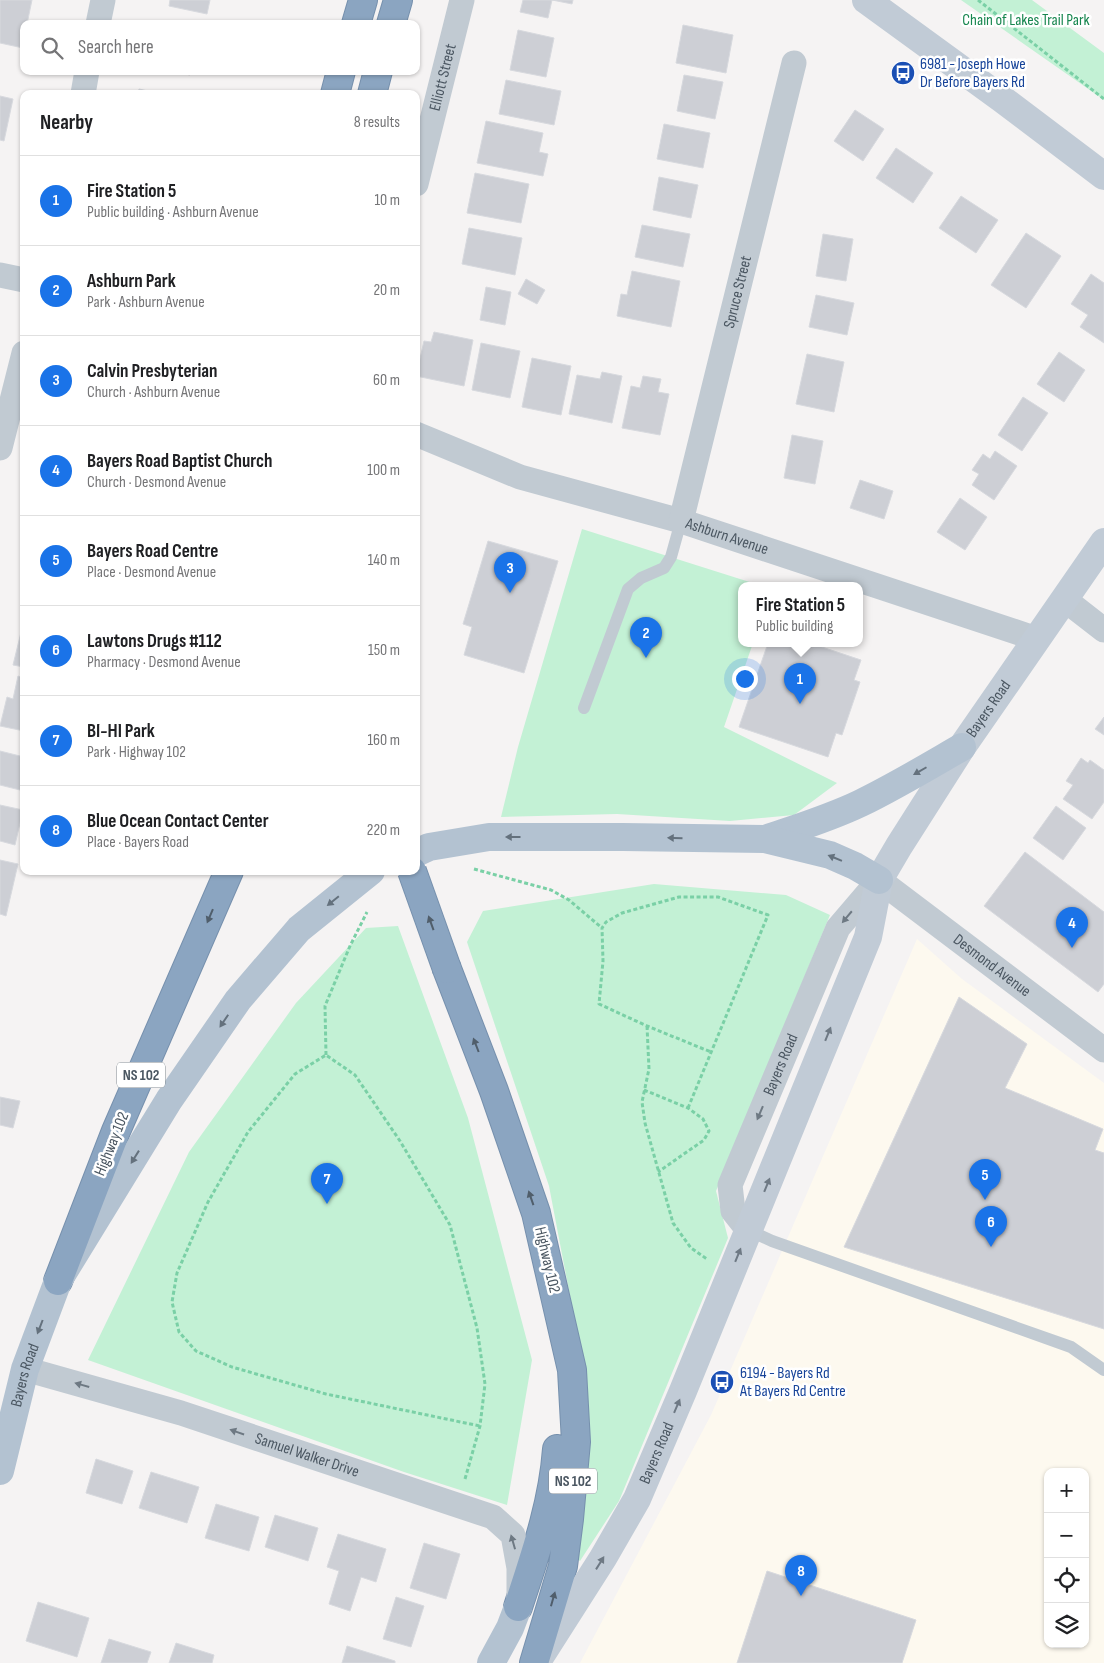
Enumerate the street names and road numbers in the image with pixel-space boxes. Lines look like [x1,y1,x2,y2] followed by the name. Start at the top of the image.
[425,42,460,113] street label: Elliott Street
[719,254,756,330] street label: Spruce Street
[682,513,771,559] street label: Ashburn Avenue
[962,677,1015,741] street label: Bayers Road
[950,930,1035,1001] street label: Desmond Avenue
[759,1031,802,1098] street label: Bayers Road
[117,1062,165,1088] road number: NS 102
[91,1109,133,1179] street label: Highway 102
[530,1225,564,1295] street label: Highway 102
[7,1341,43,1409] street label: Bayers Road
[635,1419,678,1487] street label: Bayers Road
[253,1429,362,1481] street label: Samuel Walker Drive
[549,1468,597,1494] road number: NS 102

